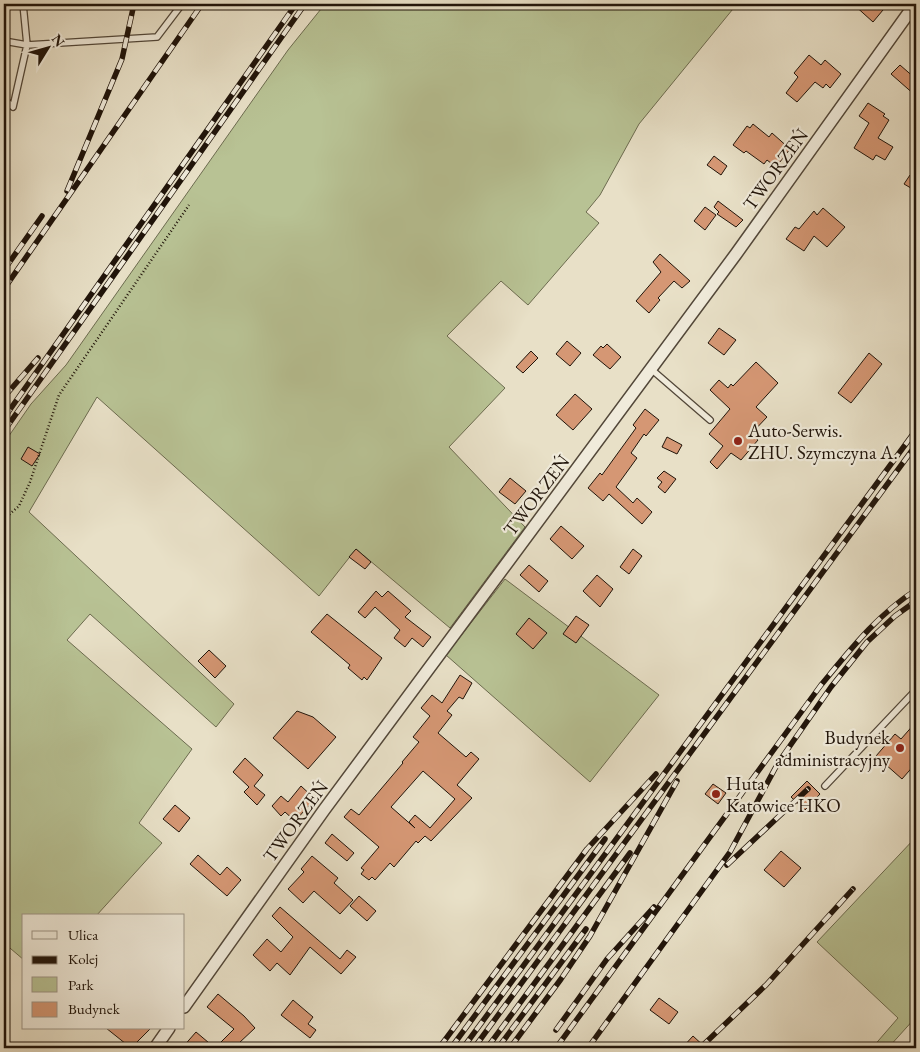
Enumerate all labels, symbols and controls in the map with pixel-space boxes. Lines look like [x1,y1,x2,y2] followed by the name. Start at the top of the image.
[22,22,72,72] north arrow
[48,30,69,51] text: N
[737,123,814,215] street label: TWORZEŃ
[747,418,898,465] place label: Auto-Serwis. ZHU. Szymczyna A.
[732,435,744,447] marker: Auto-Serwis. ZHU. Szymczyna A.
[498,450,575,541] street label: TWORZEŃ
[775,725,891,772] place label: Budynek administracyjny
[894,742,906,754] marker: Budynek administracyjny
[726,771,841,818] place label: Huta Katowice HKO
[257,775,334,867] street label: TWORZEŃ
[710,788,722,800] marker: Huta Katowice HKO
[22,914,185,1030] legend
[68,925,98,944] text: Ulica
[68,949,98,968] text: Kolej
[68,975,95,994] text: Park
[68,999,121,1018] text: Budynek

